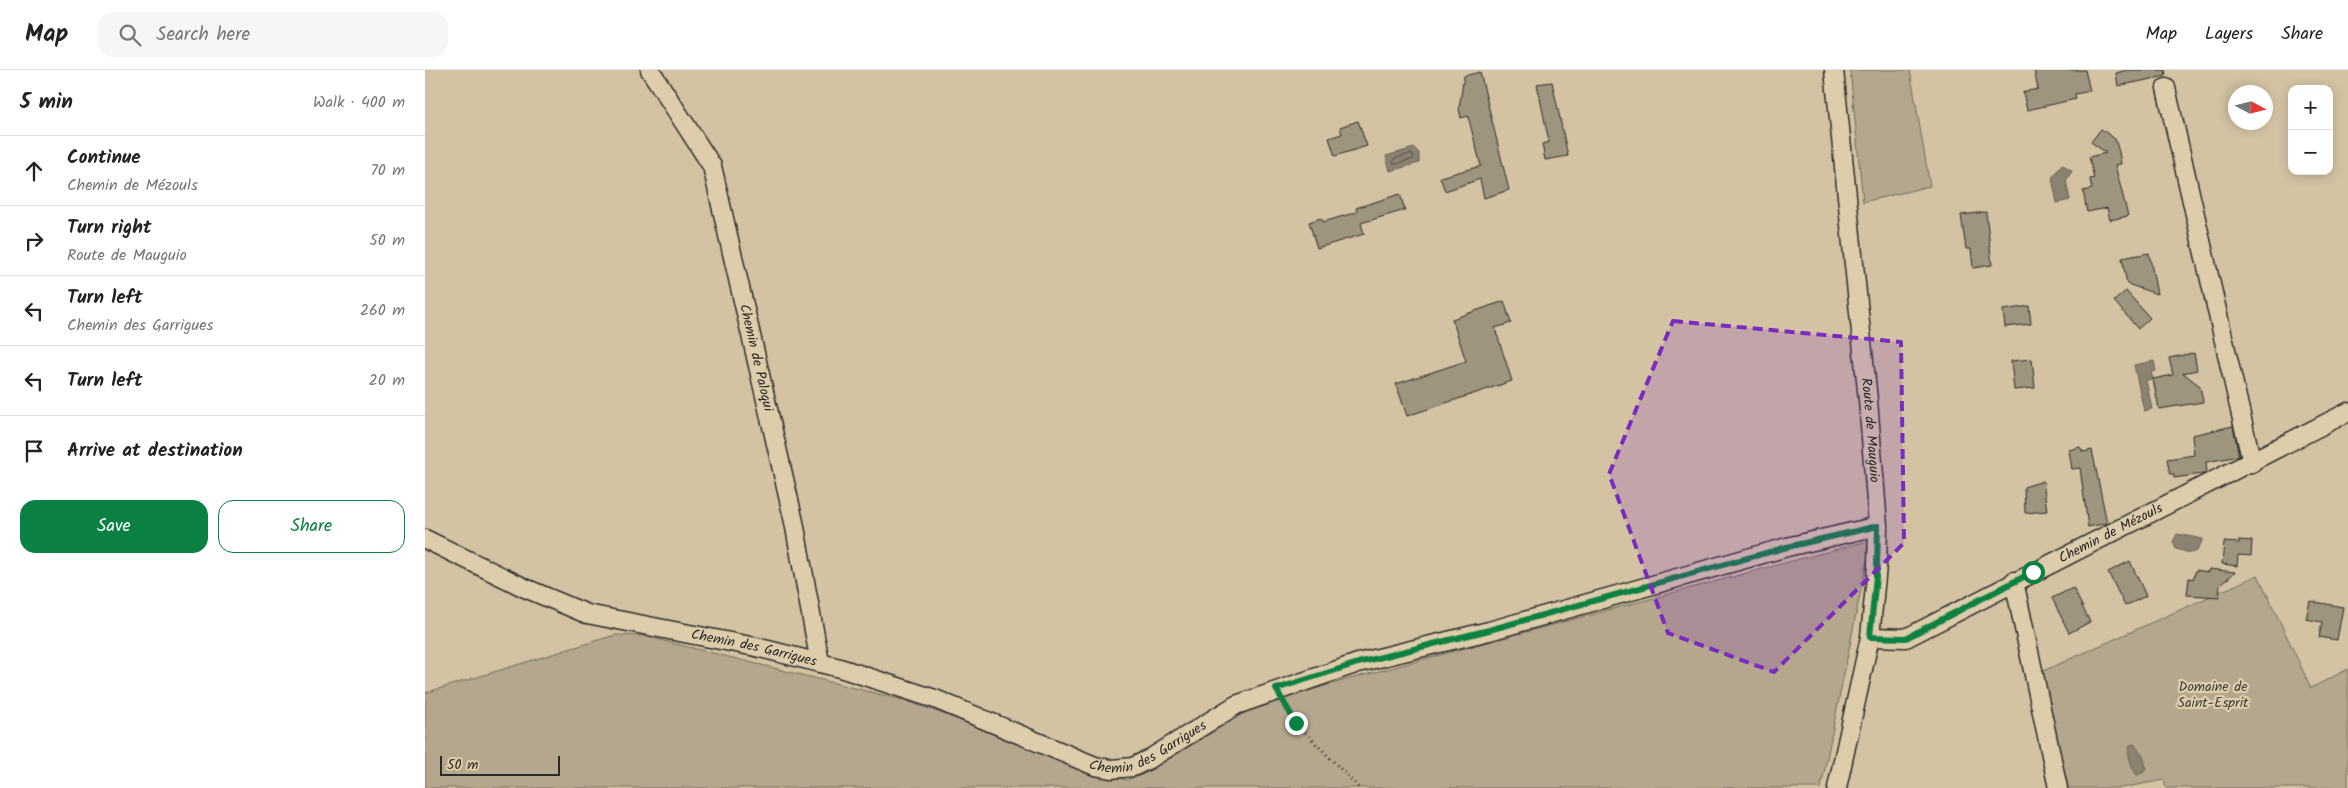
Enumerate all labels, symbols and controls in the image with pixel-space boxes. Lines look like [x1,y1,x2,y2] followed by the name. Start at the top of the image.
[98,12,448,57] search box
[25,15,68,54] text: Map
[156,20,250,50] text: Search here
[2146,20,2177,49] text: Map
[2205,20,2253,49] text: Layers
[2281,20,2323,49] text: Share
[116,21,144,49] icon: search
[2228,85,2273,130] north arrow
[2288,85,2333,175] map controls
[2288,85,2333,130] button: +
[20,86,73,119] text: 5 min
[313,90,405,115] text: Walk · 400 m
[2288,130,2333,175] button: −
[67,143,140,173] text: Continue
[20,157,48,185] icon: ahead
[370,158,405,183] text: 70 m
[67,173,198,198] text: Chemin de Mézouls
[67,213,152,243] text: Turn right
[20,227,48,255] icon: right
[369,228,405,253] text: 50 m
[67,243,187,268] text: Route de Mauguio
[67,283,142,313] text: Turn left
[20,297,48,325] icon: left
[360,298,405,323] text: 260 m
[733,302,779,414] street label: Chemin de Paloqui
[67,313,213,338] text: Chemin des Garrigues
[67,366,142,396] text: Turn left
[20,367,48,395] icon: left
[369,368,405,393] text: 20 m
[1855,377,1886,483] street label: Route de Mauguio
[67,436,243,466] text: Arrive at destination
[20,437,48,465] icon: arrive
[2055,497,2167,569] street label: Chemin de Mézouls
[20,500,208,553] button: Save
[218,500,405,553] button: Share
[2022,561,2045,584] route start
[689,624,819,673] street label: Chemin des Garrigues
[2178,676,2249,714] park label: Domaine de Saint-Esprit
[1285,712,1308,735] route end
[1085,715,1211,780] street label: Chemin des Garrigues
[440,753,560,776] scale bar
[447,754,478,776] text: 50 m

